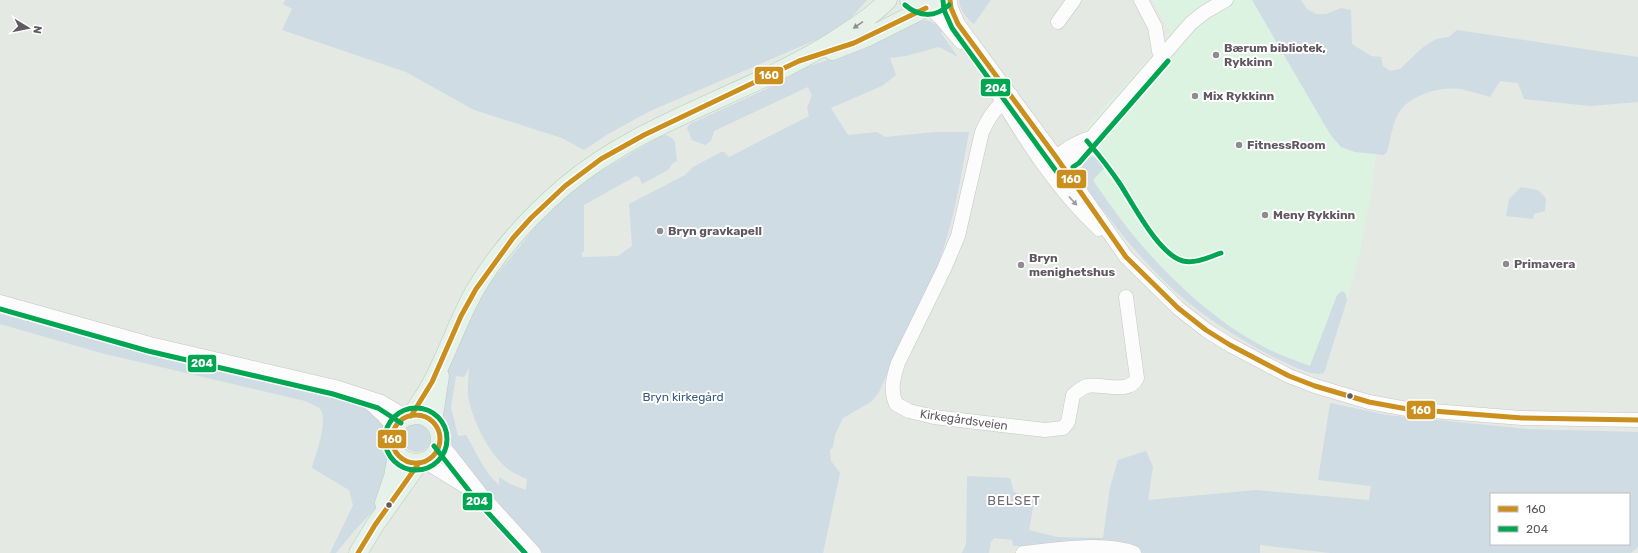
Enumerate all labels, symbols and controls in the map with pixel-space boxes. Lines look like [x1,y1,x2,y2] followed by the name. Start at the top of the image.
[8,8,48,48] north arrow
[853,21,864,29] one-way arrow
[30,25,44,35] text: N
[1224,41,1326,69] place label: Bærum bibliotek, Rykkinn
[1211,50,1221,60] marker: Bærum bibliotek, Rykkinn
[754,66,784,85] line badge: 160
[759,69,779,82] text: 160
[980,78,1011,97] line badge: 204
[985,82,1008,95] text: 204
[1203,89,1275,103] place label: Mix Rykkinn
[1190,91,1200,101] marker: Mix Rykkinn
[1247,138,1325,152] place label: FitnessRoom
[1234,140,1244,150] marker: FitnessRoom
[1056,169,1087,189] line badge: 160
[1061,173,1081,186] text: 160
[1068,196,1077,206] one-way arrow
[1273,208,1356,222] place label: Meny Rykkinn
[1260,210,1270,220] marker: Meny Rykkinn
[668,224,762,238] place label: Bryn gravkapell
[655,226,665,236] marker: Bryn gravkapell
[1029,251,1116,279] place label: Bryn menighetshus
[1514,257,1575,271] place label: Primavera
[1501,259,1511,269] marker: Primavera
[1016,260,1026,270] marker: Bryn menighetshus
[187,354,217,373] line badge: 204
[191,357,214,370] text: 204
[642,390,724,404] park label: Bryn kirkegård
[1345,391,1355,401] unlabelled marker
[1406,400,1436,420] line badge: 160
[1411,404,1431,417] text: 160
[919,407,1009,433] street label: Kirkegårdsveien
[377,429,407,449] line badge: 160
[382,433,402,446] text: 160
[462,492,493,511] line badge: 204
[987,493,1041,508] district label: BELSET
[1490,493,1630,545] legend
[466,495,489,508] text: 204
[384,500,394,510] unlabelled marker
[1526,502,1546,516] text: 160
[1526,522,1549,536] text: 204

